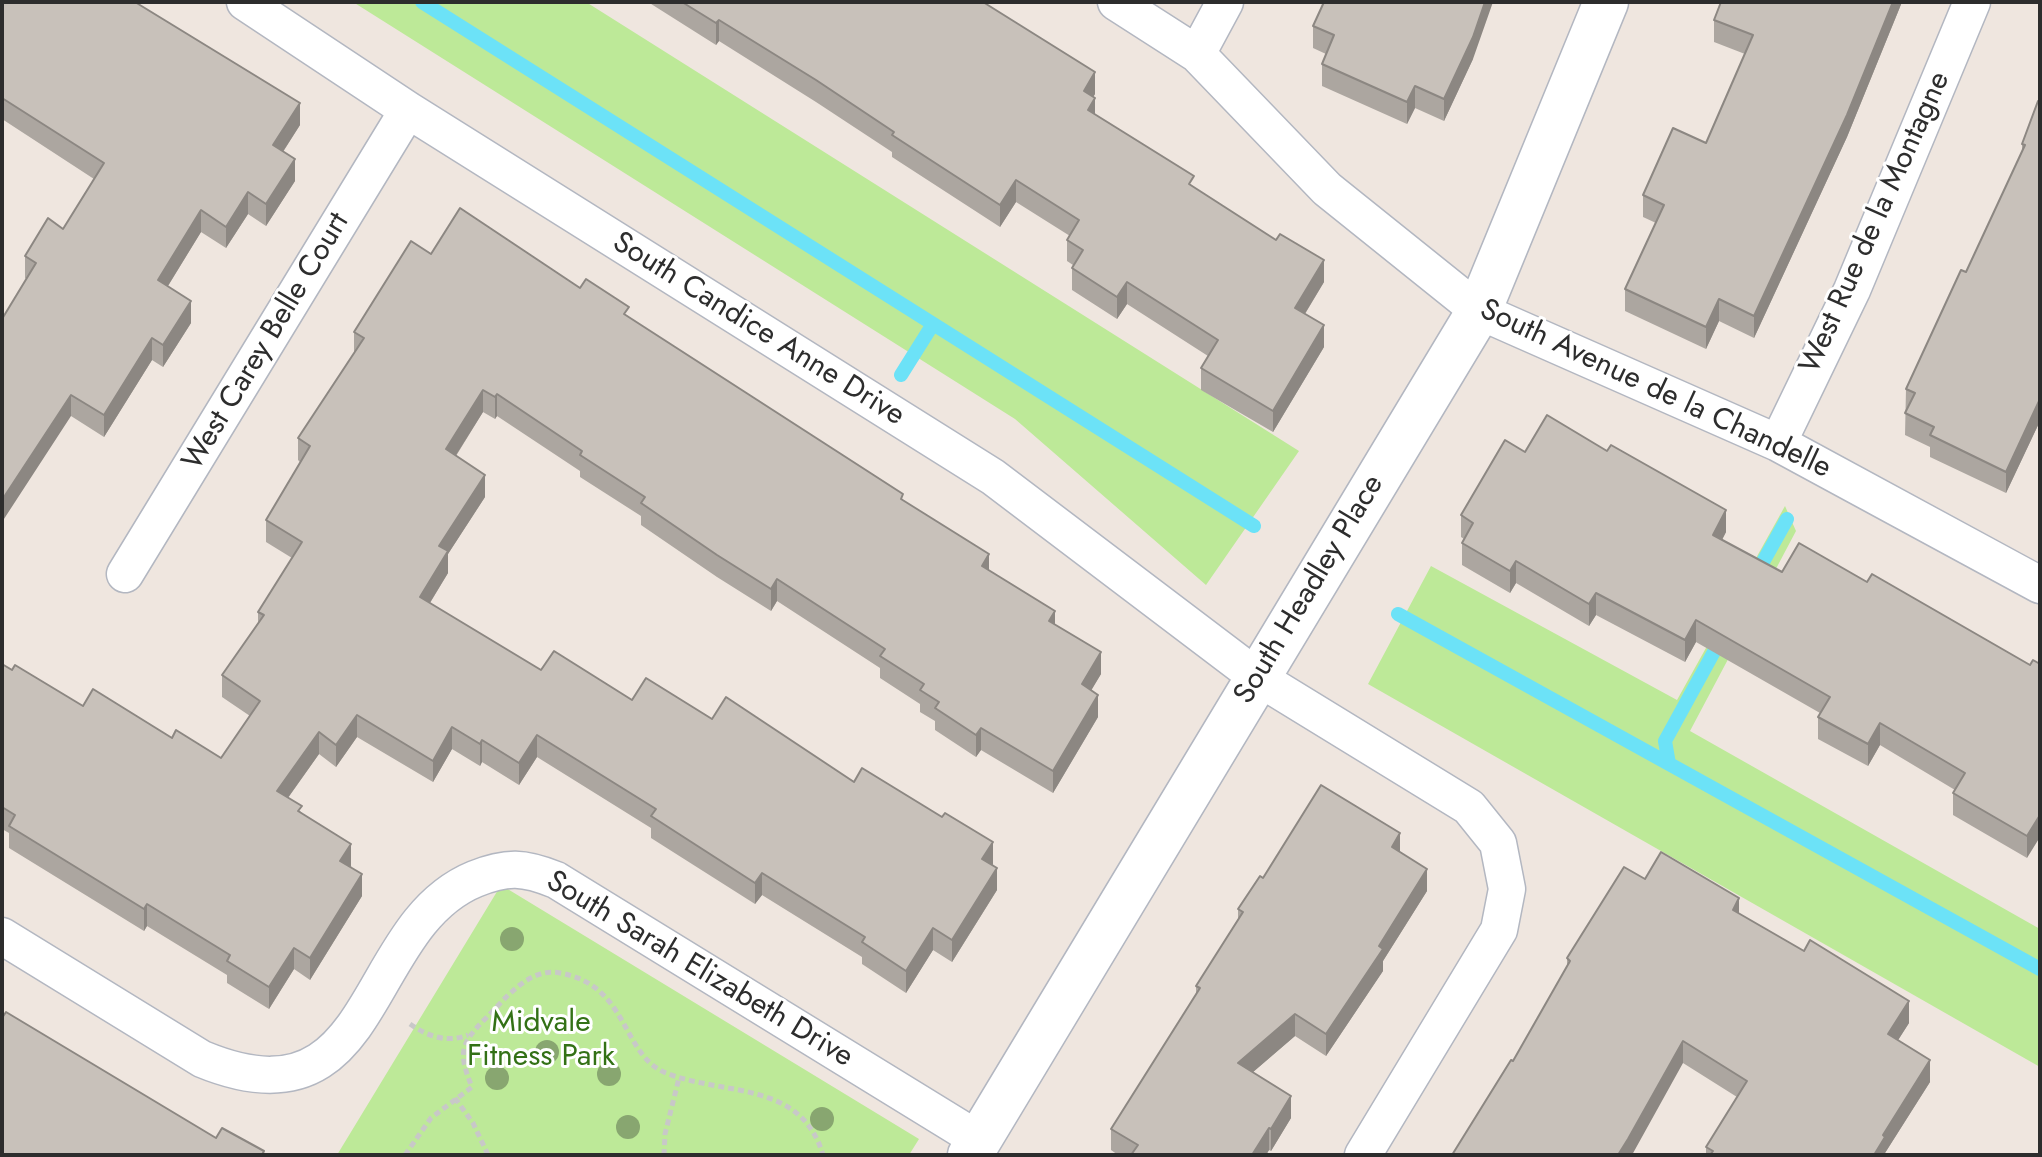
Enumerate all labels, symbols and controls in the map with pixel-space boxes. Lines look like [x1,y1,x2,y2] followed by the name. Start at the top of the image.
[1793,67,1959,379] street label: West Rue de la Montagne
[176,207,358,477] street label: West Carey Belle Court
[605,225,911,435] street label: South Candice Anne Drive
[1474,293,1836,487] street label: South Avenue de la Chandelle
[1227,469,1393,711] street label: South Headley Place
[539,864,859,1076] street label: South Sarah Elizabeth Drive
[467,1006,615,1076] park label: Midvale Fitness Park

